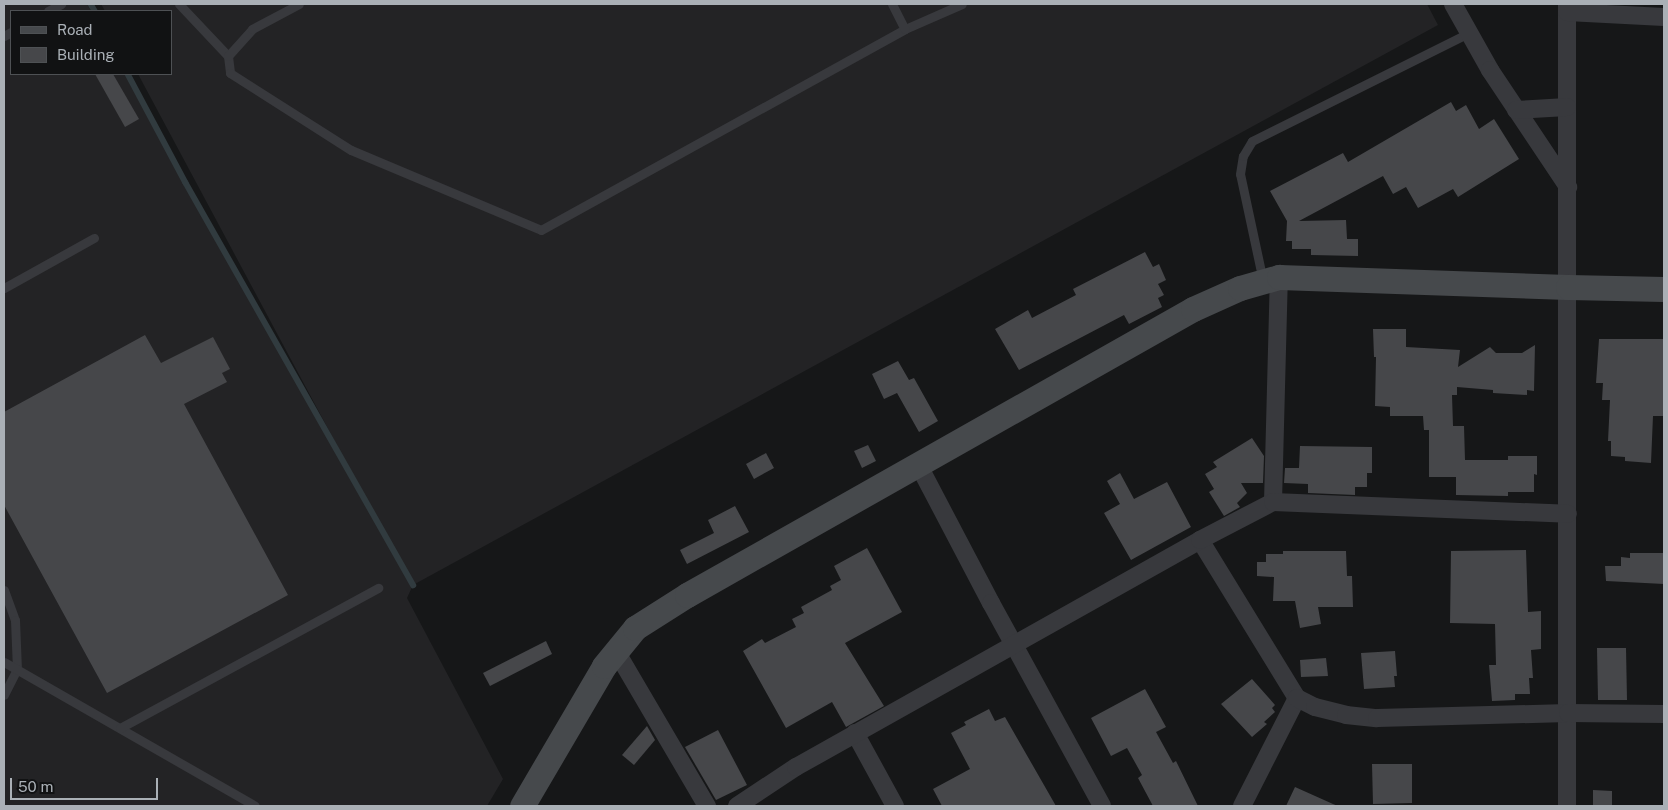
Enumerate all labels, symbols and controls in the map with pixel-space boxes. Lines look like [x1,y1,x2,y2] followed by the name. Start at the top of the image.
[10,10,172,75] legend
[57,21,93,38] text: Road
[57,46,115,63] text: Building
[12,768,160,800] scale bar
[18,778,53,795] text: 50 m

